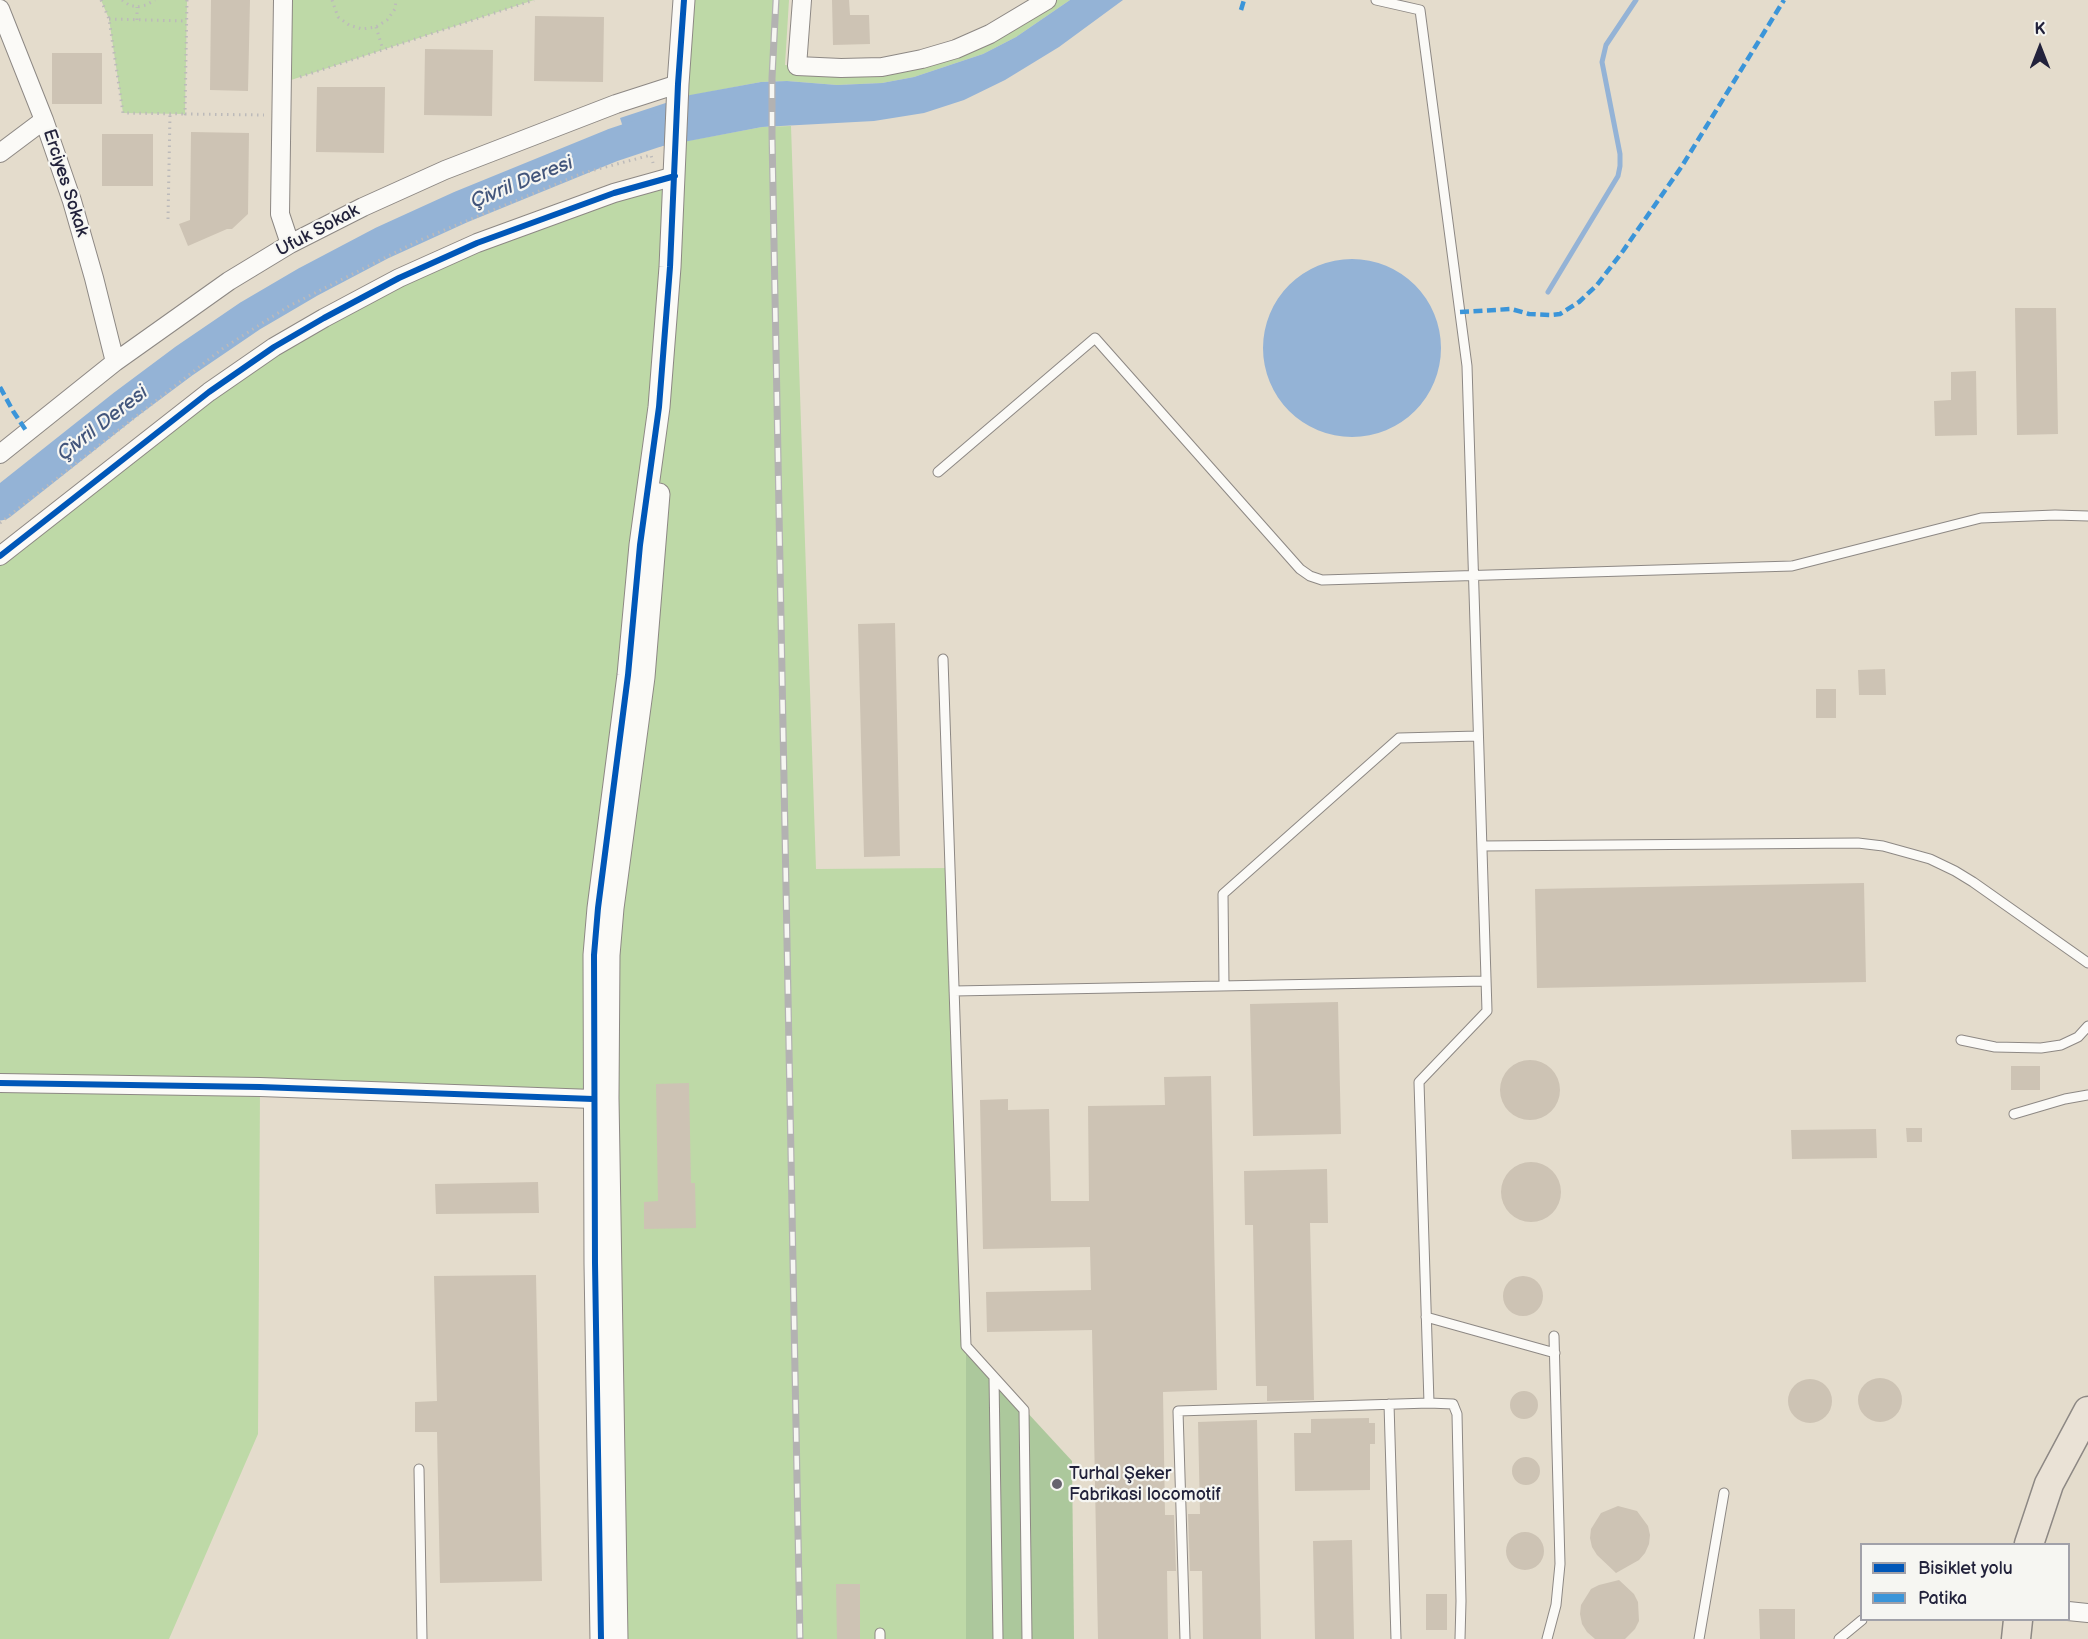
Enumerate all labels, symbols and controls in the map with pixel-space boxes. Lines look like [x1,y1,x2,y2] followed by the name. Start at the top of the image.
[2010,18,2070,78] north arrow
[2035,20,2045,39] text: K
[37,126,93,240] street label: Erciyes Sokak
[467,152,577,214] water label: Çivril Deresi
[273,200,363,262] street label: Ufuk Sokak
[53,381,153,467] water label: Çivril Deresi
[1069,1463,1221,1506] place label: Turhal Şeker Fabrikasi locomotif
[1050,1477,1064,1491] marker: Turhal Şeker Fabrikasi locomotif
[1860,1543,2070,1621] legend
[1918,1558,2013,1579] text: Bisiklet yolu
[1918,1588,1967,1609] text: Patika

